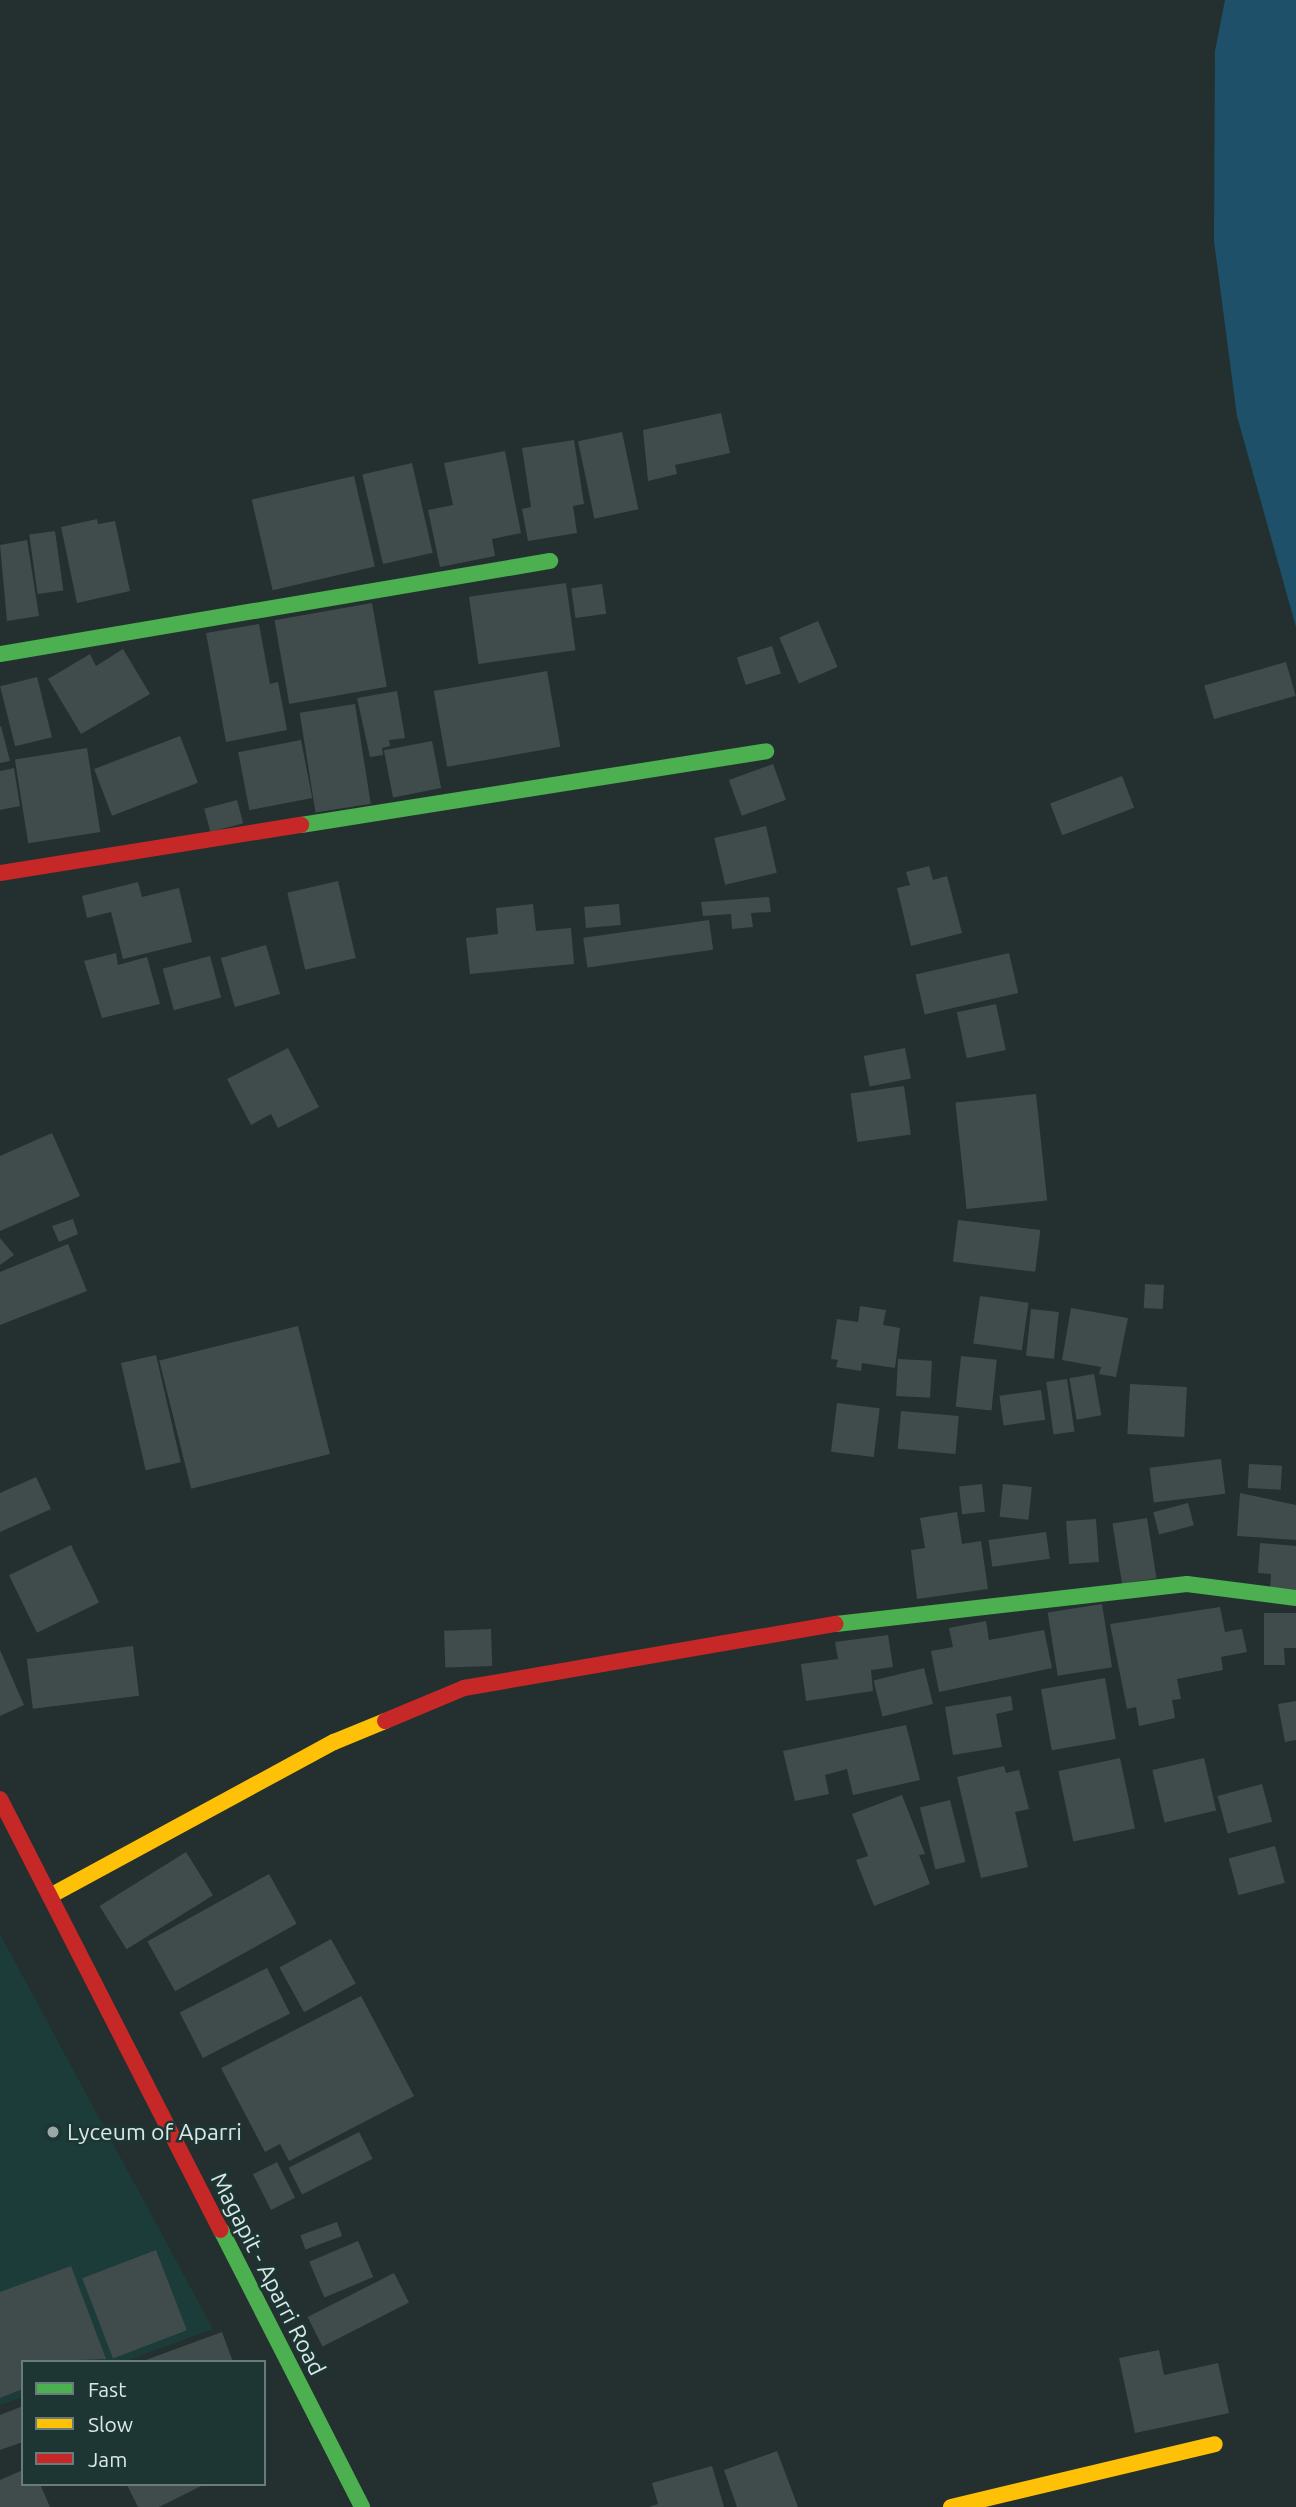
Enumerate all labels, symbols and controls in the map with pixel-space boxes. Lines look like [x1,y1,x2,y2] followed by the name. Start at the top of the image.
[67,2118,242,2146] place label: Lyceum of Aparri
[45,2124,61,2140] marker: Lyceum of Aparri
[205,2168,331,2380] street label: Magapit - Aparri Road
[21,2360,266,2486] legend
[88,2377,126,2401] text: Fast
[88,2412,133,2436] text: Slow
[88,2447,127,2471] text: Jam

